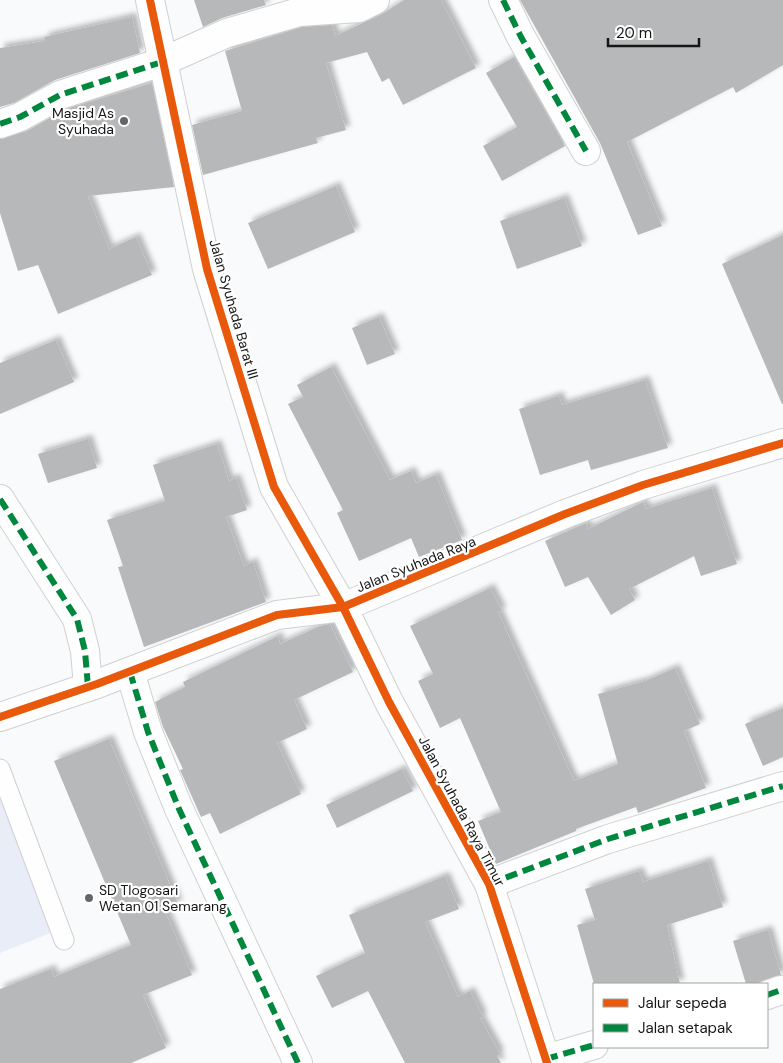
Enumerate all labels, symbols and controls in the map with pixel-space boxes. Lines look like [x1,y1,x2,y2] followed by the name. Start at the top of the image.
[608,15,699,47] scale bar
[616,23,652,43] text: 20 m
[52,104,114,138] place label: Masjid As Syuhada
[118,115,130,127] marker: Masjid As Syuhada
[205,237,263,381] street label: Jalan Syuhada Barat III
[354,532,478,596] street label: Jalan Syuhada Raya
[415,733,509,889] street label: Jalan Syuhada Raya Timur
[99,881,227,915] place label: SD Tlogosari Wetan 01 Semarang
[83,892,95,904] marker: SD Tlogosari Wetan 01 Semarang
[593,983,768,1048] legend
[638,993,727,1013] text: Jalur sepeda
[638,1018,733,1038] text: Jalan setapak

